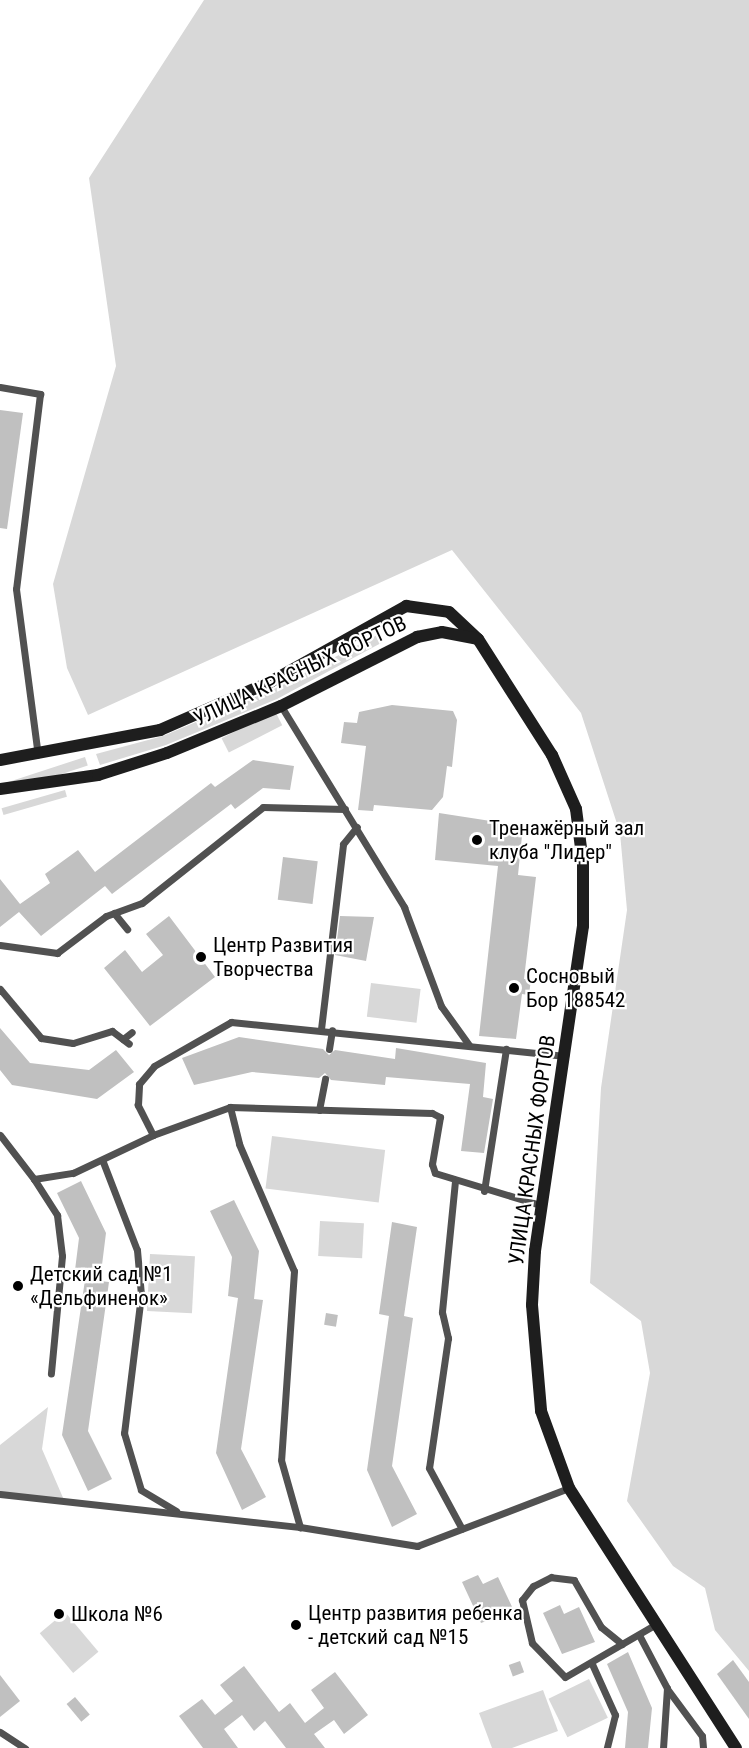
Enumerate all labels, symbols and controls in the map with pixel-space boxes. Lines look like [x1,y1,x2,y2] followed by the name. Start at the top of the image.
[190,611,410,731] street label: УЛИЦА КРАСНЫХ ФОРТОВ
[489,815,644,865] place label: Тренажёрный зал клуба "Лидер"
[470,833,484,847] marker: Тренажёрный зал клуба "Лидер"
[213,932,353,982] place label: Центр Развития Творчества
[194,950,208,964] marker: Центр Развития Творчества
[526,963,625,1013] place label: Сосновый Бор 188542
[507,981,521,995] marker: Сосновый Бор 188542
[503,1033,561,1267] street label: УЛИЦА КРАСНЫХ ФОРТОВ
[30,1261,173,1311] place label: Детский сад №1 «Дельфиненок»
[11,1279,25,1293] marker: Детский сад №1 «Дельфиненок»
[308,1600,523,1650] place label: Центр развития ребенка - детский сад №15
[71,1601,163,1627] place label: Школа №6
[52,1607,66,1621] marker: Школа №6
[289,1618,303,1632] marker: Центр развития ребенка - детский сад №15

